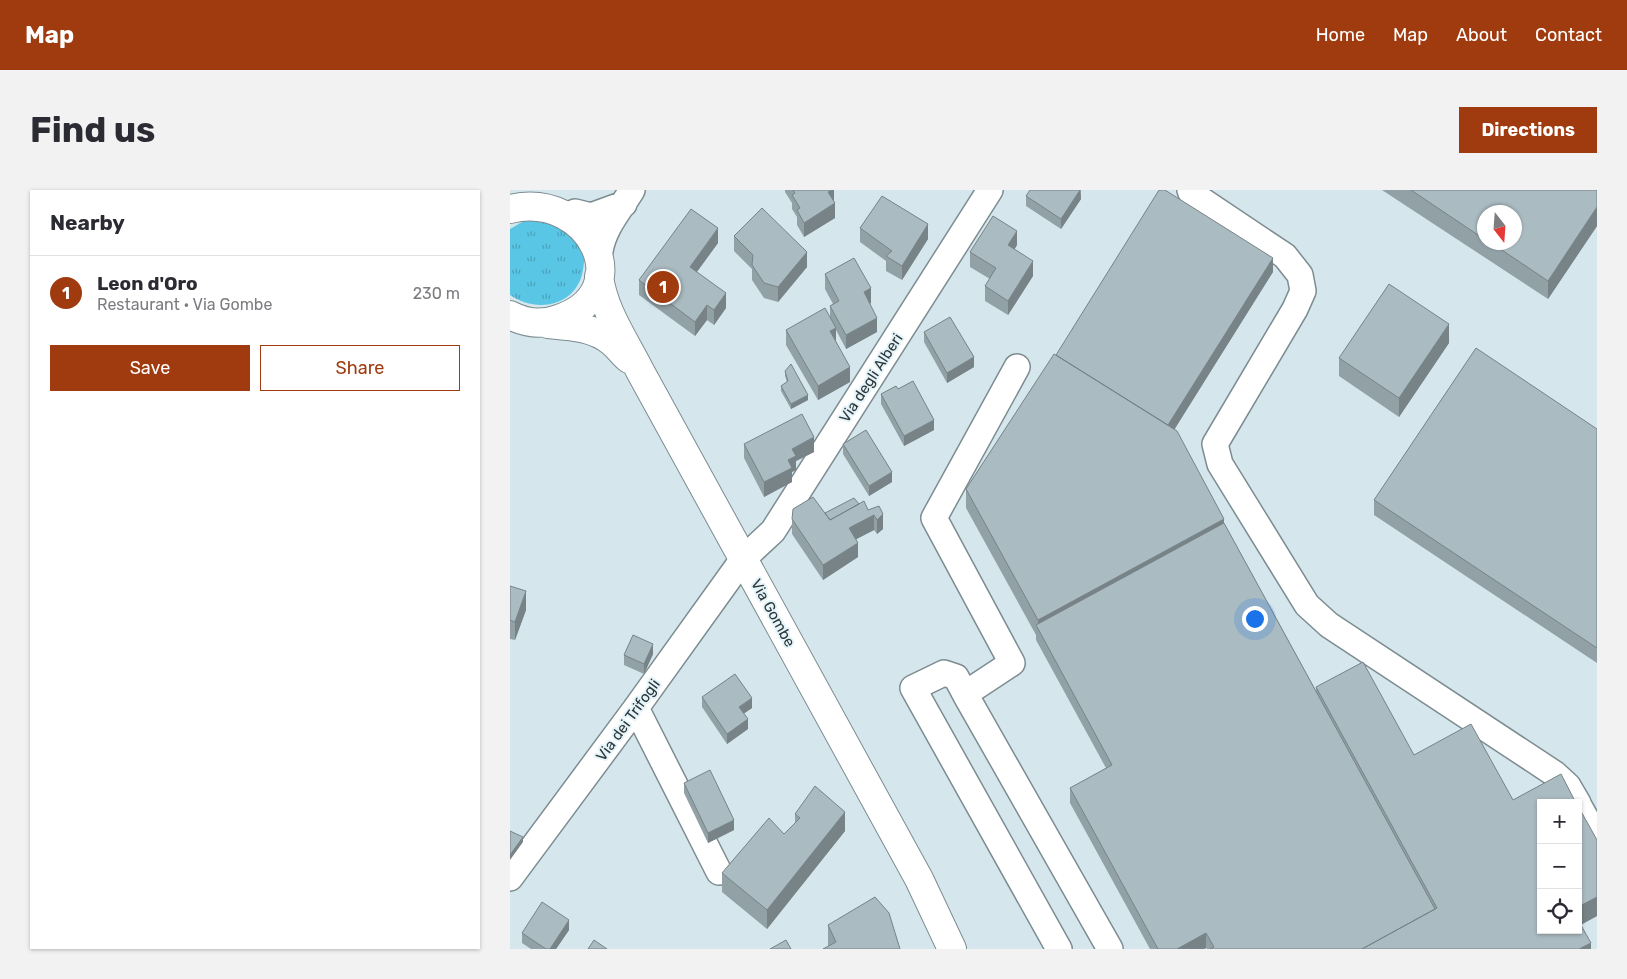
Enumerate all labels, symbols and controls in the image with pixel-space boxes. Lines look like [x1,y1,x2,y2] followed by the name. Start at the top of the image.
[25,21,74,49] text: Map
[1316,24,1365,46] text: Home
[1393,24,1428,46] text: Map
[1456,24,1507,46] text: About
[1535,24,1602,46] text: Contact
[1459,107,1597,153] button: Directions
[30,109,155,151] text: Find us
[1477,205,1522,250] north arrow
[50,210,125,235] text: Nearby
[647,268,679,306] pin: 1
[97,272,198,295] text: Leon d'Oro
[62,284,70,303] text: 1
[413,284,460,303] text: 230 m
[97,295,272,314] text: Restaurant · Via Gombe
[836,330,906,426] street label: Via degli Alberi
[50,345,250,391] button: Save
[260,345,460,391] button: Share
[747,576,799,650] street label: Via Gombe
[1242,606,1268,632] your location
[592,676,664,764] street label: Via dei Trifogli
[1537,799,1582,934] map controls
[1537,799,1582,844] button: +
[1537,844,1582,889] button: −
[1537,889,1582,934] button: locate

